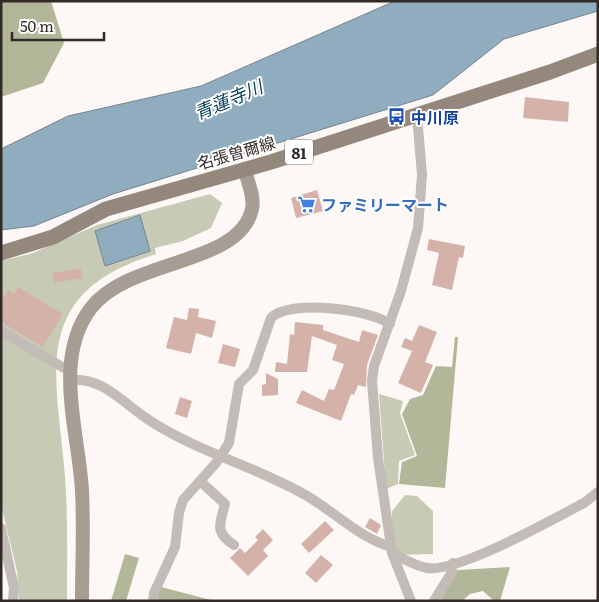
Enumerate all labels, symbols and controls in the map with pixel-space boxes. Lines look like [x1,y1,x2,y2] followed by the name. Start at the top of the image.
[12,10,105,42] scale bar
[20,14,54,37] text: 50 m
[190,72,268,125] water label: 青蓮寺川
[411,105,459,129] place label: 中川原
[387,107,407,127] bus stop icon: 中川原
[194,129,278,175] street label: 名張曽爾線
[285,140,313,164] road number: 81
[321,192,449,216] place label: ファミリーマート
[297,194,317,214] supermarket icon: ファミリーマート

